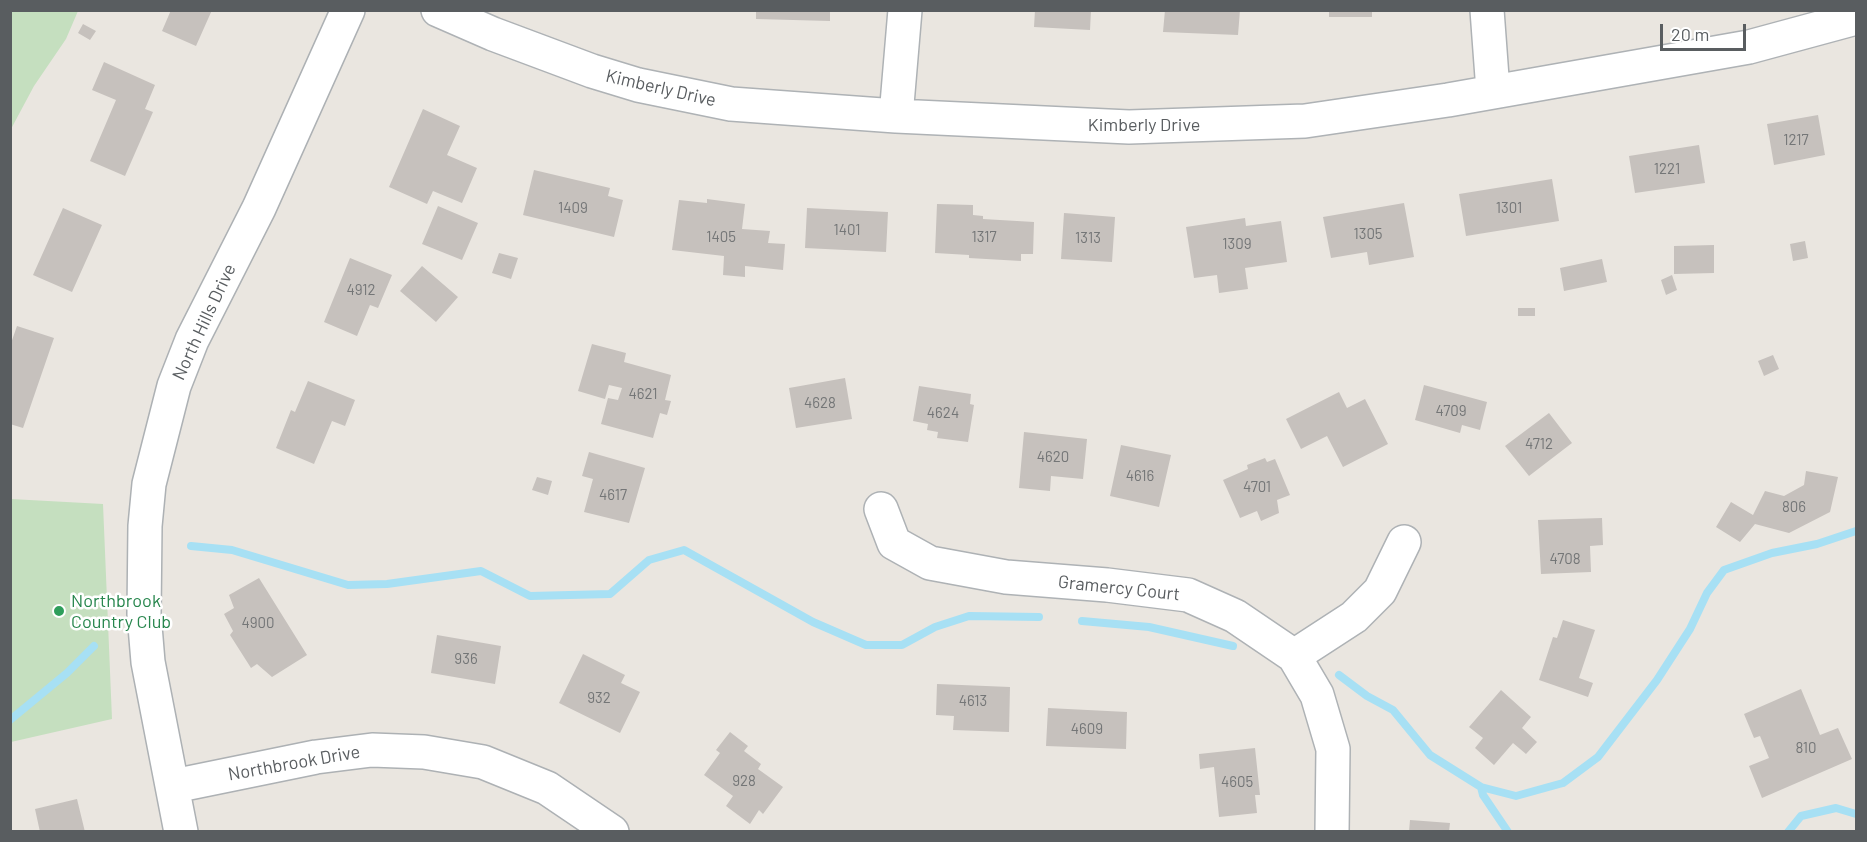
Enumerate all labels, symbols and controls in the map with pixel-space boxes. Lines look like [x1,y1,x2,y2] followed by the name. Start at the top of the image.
[1663,12,1748,50] scale bar
[1671,23,1709,45] text: 20 m
[604,65,718,111] street label: Kimberly Drive
[1088,114,1200,136] street label: Kimberly Drive
[1783,131,1809,149] house number: 1217
[1654,160,1680,178] house number: 1221
[558,199,588,217] house number: 1409
[1496,199,1522,217] house number: 1301
[834,221,860,239] house number: 1401
[1353,225,1383,243] house number: 1305
[706,228,736,246] house number: 1405
[971,228,997,246] house number: 1317
[1075,229,1101,247] house number: 1313
[1222,235,1252,253] house number: 1309
[168,261,240,383] street label: North Hills Drive
[346,281,376,299] house number: 4912
[628,385,658,403] house number: 4621
[804,394,836,412] house number: 4628
[1435,402,1467,420] house number: 4709
[927,404,959,422] house number: 4624
[1525,435,1553,453] house number: 4712
[1037,448,1069,466] house number: 4620
[1126,467,1154,485] house number: 4616
[1243,478,1271,496] house number: 4701
[599,486,627,504] house number: 4617
[1782,498,1806,516] house number: 806
[1549,550,1581,568] house number: 4708
[1057,571,1181,605] street label: Gramercy Court
[71,590,171,632] place label: Northbrook Country Club
[52,604,66,618] marker: Northbrook Country Club
[241,614,275,632] house number: 4900
[454,650,478,668] house number: 936
[587,689,611,707] house number: 932
[959,692,987,710] house number: 4613
[1071,720,1103,738] house number: 4609
[1795,739,1817,757] house number: 810
[226,741,362,785] street label: Northbrook Drive
[732,772,756,790] house number: 928
[1221,773,1253,791] house number: 4605

